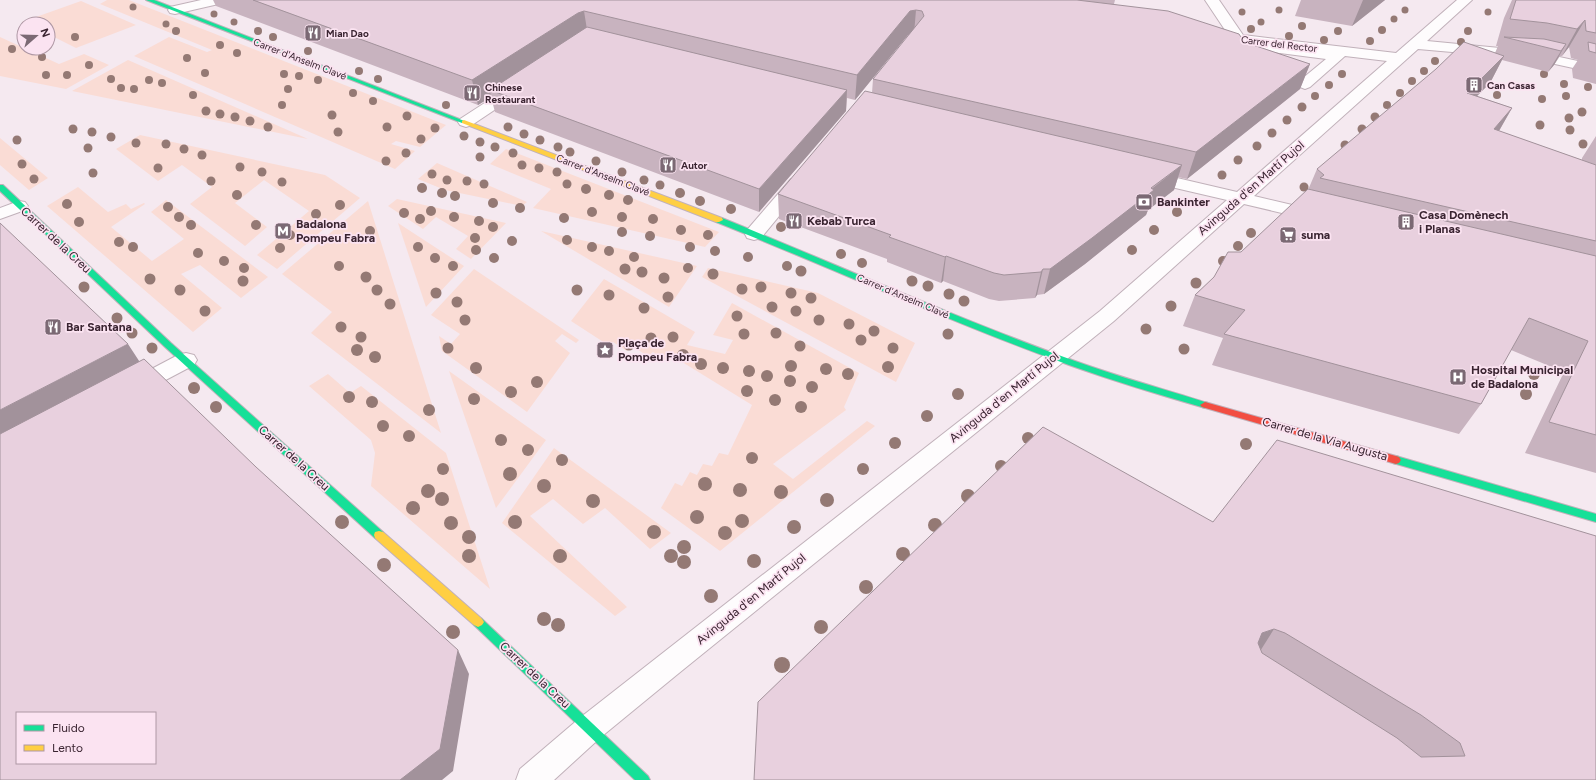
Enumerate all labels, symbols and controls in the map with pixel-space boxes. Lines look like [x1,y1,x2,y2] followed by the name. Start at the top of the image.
[16,16,56,56] north arrow
[303,23,323,43] restaurant icon: Mian Dao
[37,27,52,39] text: N
[326,27,369,40] place label: Mian Dao
[1240,33,1318,55] street label: Carrer del Rector
[252,35,349,83] street label: Carrer d'Anselm Clavé
[1464,75,1484,95] building icon: Can Casas
[1487,79,1535,92] place label: Can Casas
[485,81,535,106] place label: Chinese Restaurant
[462,83,482,103] restaurant icon: Chinese Restaurant
[1195,138,1307,238] street label: Avinguda d'en Martí Pujol
[555,151,652,199] street label: Carrer d'Anselm Clavé
[658,155,678,175] restaurant icon: Autor
[681,159,708,172] place label: Autor
[1134,192,1154,212] bank icon: Bankinter
[1157,195,1210,209] place label: Bankinter
[18,204,94,276] street label: Carrer de la Creu
[1419,208,1508,236] place label: Casa Domènech i Planas
[784,211,804,231] restaurant icon: Kebab Turca
[1396,212,1416,232] building icon: Casa Domènech i Planas
[807,214,876,228] place label: Kebab Turca
[296,217,375,245] place label: Badalona Pompeu Fabra
[273,221,293,241] metro station icon: Badalona Pompeu Fabra
[1278,225,1298,245] supermarket icon: suma
[1301,228,1330,242] place label: suma
[855,271,952,322] street label: Carrer d'Anselm Clavé
[43,317,63,337] restaurant icon: Bar Santana
[66,320,132,334] place label: Bar Santana
[618,336,697,364] place label: Plaça de Pompeu Fabra
[595,340,615,360] place icon: Plaça de Pompeu Fabra
[947,349,1061,445] street label: Avinguda d'en Martí Pujol
[1471,363,1573,391] place label: Hospital Municipal de Badalona
[1448,367,1468,387] hospital icon: Hospital Municipal de Badalona
[1261,414,1389,464] street label: Carrer de la Via Augusta
[256,422,332,494] street label: Carrer de la Creu
[694,551,808,647] street label: Avinguda d'en Martí Pujol
[497,639,573,711] street label: Carrer de la Creu
[16,712,156,764] legend
[52,721,85,735] text: Fluido
[52,741,83,755] text: Lento

